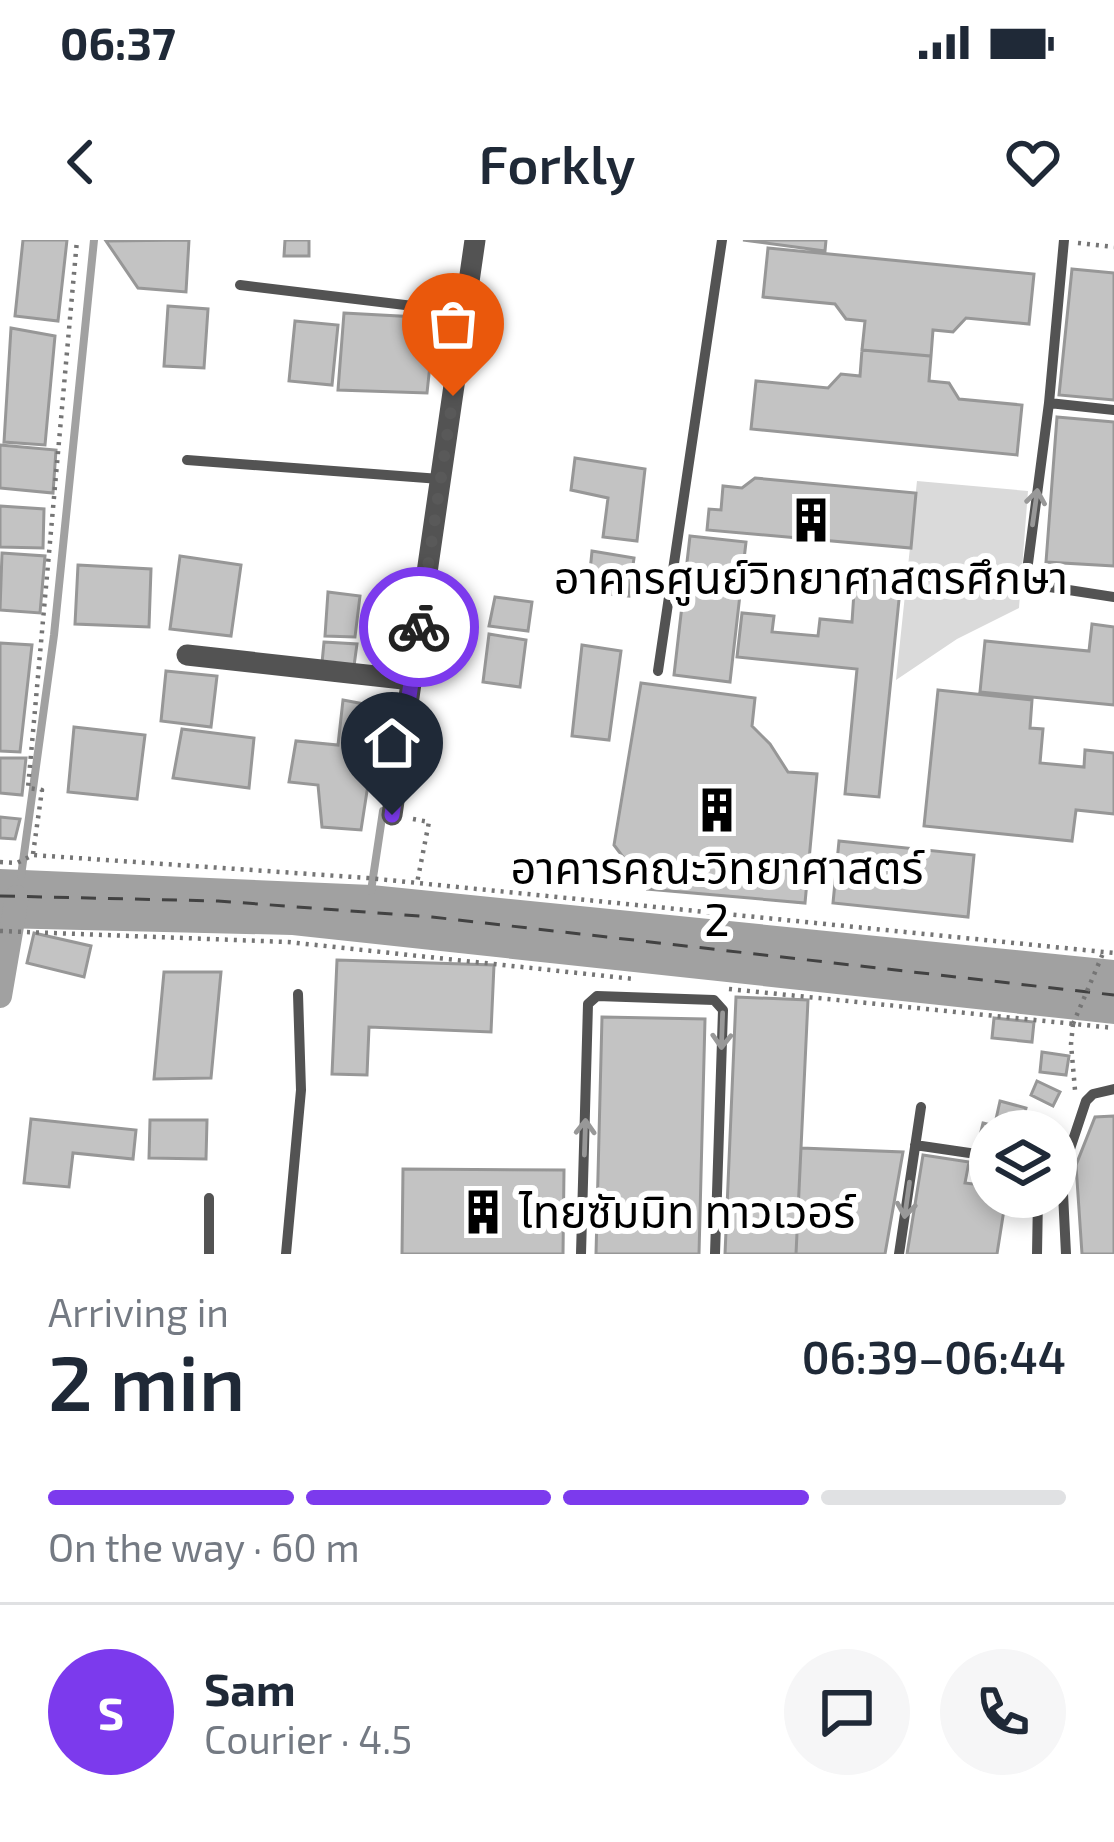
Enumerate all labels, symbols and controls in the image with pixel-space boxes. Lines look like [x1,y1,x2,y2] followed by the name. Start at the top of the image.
[60,15,176,69] text: 06:37
[48,129,114,195] icon: back
[1000,129,1066,195] icon: heart
[478,130,636,195] text: Forkly
[402,273,504,396] pin
[420,291,486,357] icon: bag
[1024,488,1047,527] one-way arrow
[786,495,836,545] building icon: อาคารศูนย์วิทยาศาสตรศึกษา
[554,549,1068,606] place label: อาคารศูนย์วิทยาศาสตรศึกษา
[359,567,479,687] courier
[386,594,452,660] icon: bike
[341,692,443,815] pin
[359,710,425,776] icon: home
[692,785,742,835] building icon: อาคารคณะวิทยาศาสตร์ 2
[510,839,925,945] place label: อาคารคณะวิทยาศาสตร์ 2
[710,1011,733,1050] one-way arrow
[969,1110,1077,1218] map controls
[969,1110,1077,1218] button: layers
[573,1118,596,1157] one-way arrow
[895,1179,918,1218] one-way arrow
[518,1183,856,1237] place label: ไทยซัมมิท ทาวเวอร์
[458,1187,508,1237] building icon: ไทยซัมมิท ทาวเวอร์
[48,1288,229,1335] text: Arriving in
[802,1329,1066,1383] text: 06:39–06:44
[48,1333,245,1427] text: 2 min
[48,1523,360,1570] text: On the way · 60 m
[784,1649,910,1775] button: chat
[940,1649,1066,1775] button: phone
[204,1661,296,1715] text: Sam
[98,1685,124,1739] text: S
[204,1715,412,1762] text: Courier · 4.5

